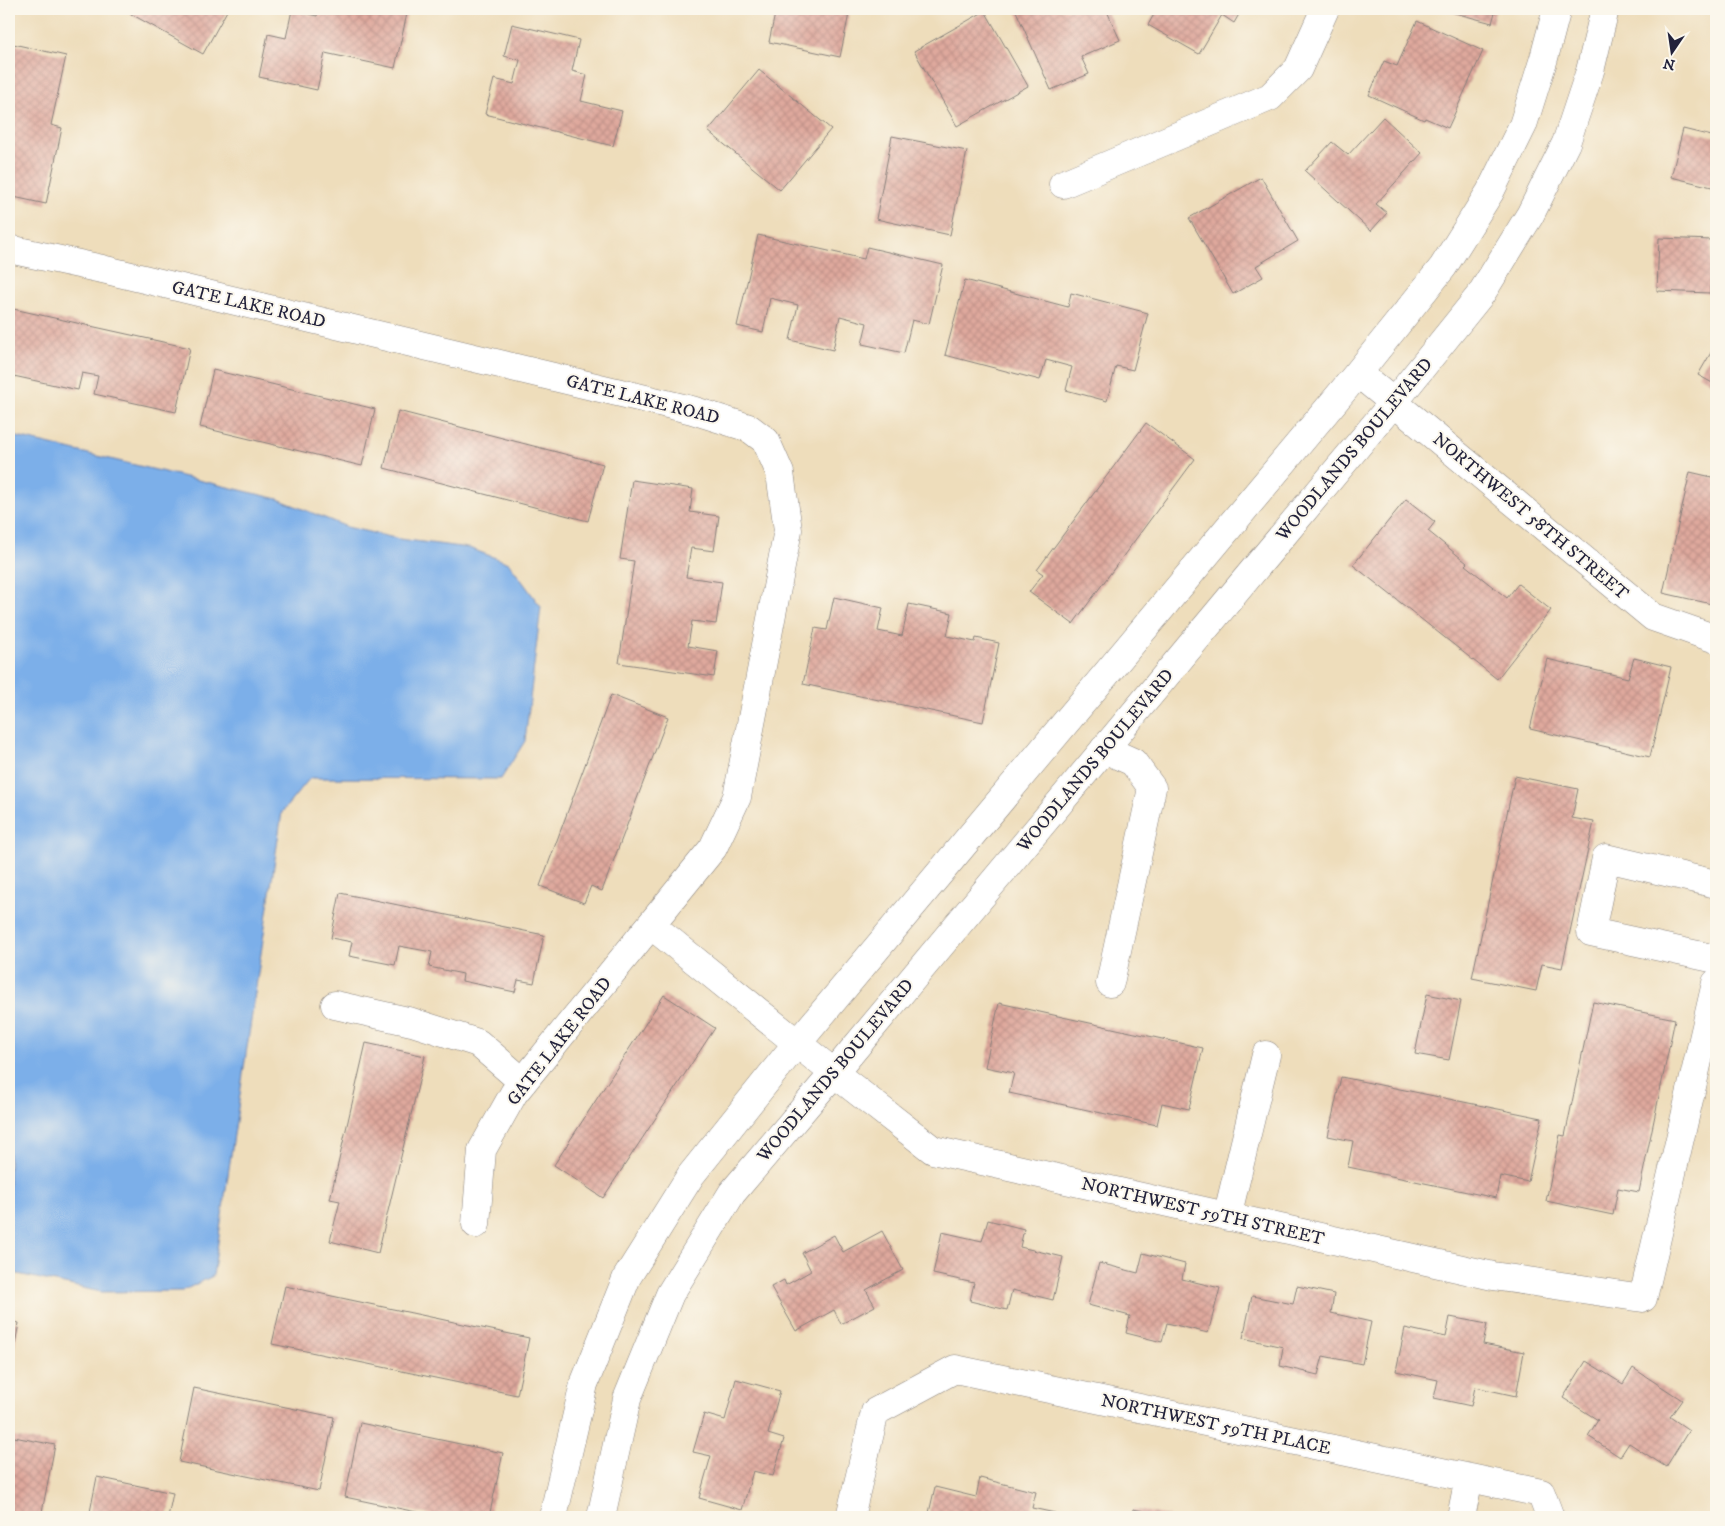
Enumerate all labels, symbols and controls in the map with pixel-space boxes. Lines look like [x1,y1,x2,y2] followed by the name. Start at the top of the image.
[1648,28,1698,78] north arrow
[1661,54,1677,74] text: N
[170,277,328,333] street label: GATE LAKE ROAD
[1271,354,1438,546] street label: WOODLANDS BOULEVARD
[564,370,722,430] street label: GATE LAKE ROAD
[1428,428,1633,605] street label: NORTHWEST 58TH STREET
[1012,665,1179,857] street label: WOODLANDS BOULEVARD
[503,973,617,1110] street label: GATE LAKE ROAD
[752,975,919,1167] street label: WOODLANDS BOULEVARD
[1079,1173,1327,1251] street label: NORTHWEST 59TH STREET
[1099,1390,1333,1460] street label: NORTHWEST 59TH PLACE

